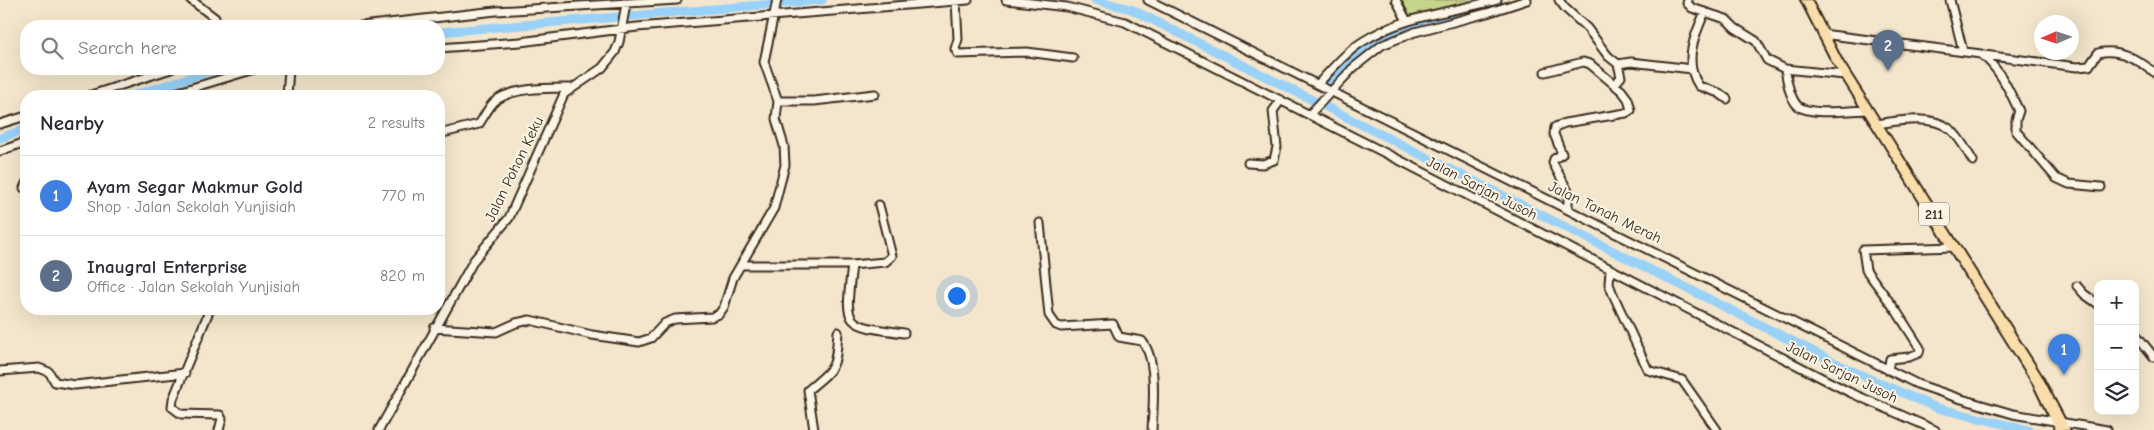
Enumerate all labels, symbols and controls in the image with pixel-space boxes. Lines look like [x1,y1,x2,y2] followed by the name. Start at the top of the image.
[2034,15,2079,60] north arrow
[20,20,445,75] search box
[1872,30,1904,71] pin: 2
[38,34,66,62] icon: search
[78,37,177,59] text: Search here
[40,111,104,135] text: Nearby
[481,113,547,225] street label: Jalan Pohon Keku
[368,114,425,132] text: 2 results
[1423,152,1541,224] street label: Jalan Sarjan Jusoh
[87,176,303,198] text: Ayam Segar Makmur Gold
[1545,177,1665,247] street label: Jalan Tanah Merah
[53,187,59,205] text: 1
[382,187,425,205] text: 770 m
[87,198,296,216] text: Shop · Jalan Sekolah Yunjisiah
[1919,202,1949,225] road number: 211
[87,256,247,278] text: Inaugral Enterprise
[52,267,60,285] text: 2
[380,267,425,285] text: 820 m
[87,278,300,296] text: Office · Jalan Sekolah Yunjisiah
[2094,280,2139,415] map controls
[2094,280,2139,325] button: +
[944,283,970,309] your location
[2094,325,2139,370] button: −
[2048,334,2080,375] pin: 1
[1783,337,1901,407] street label: Jalan Sarjan Jusoh
[2094,370,2139,415] button: layers

